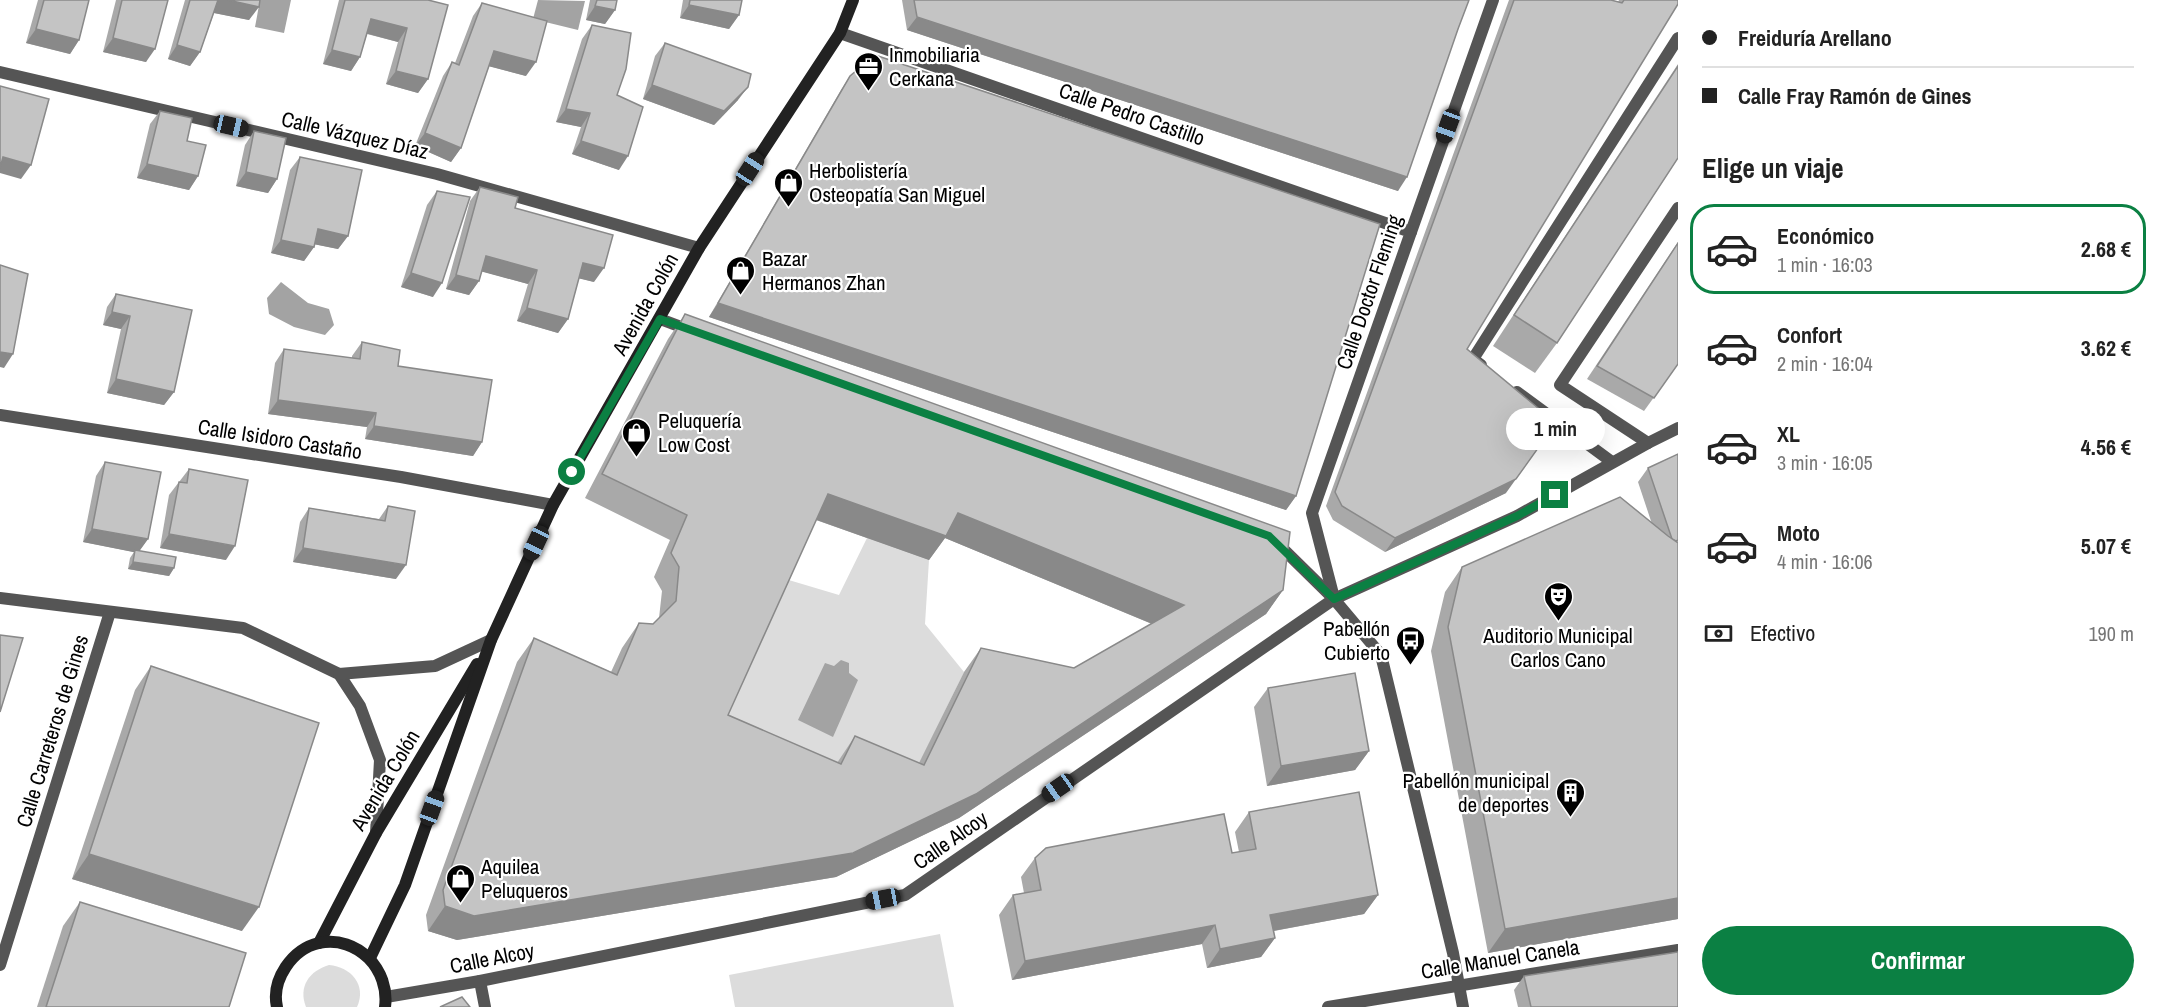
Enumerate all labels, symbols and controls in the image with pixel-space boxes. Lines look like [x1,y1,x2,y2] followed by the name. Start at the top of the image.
[1738,23,1892,53] text: Freiduría Arellano
[889,40,980,93] place label: Inmobiliaria Cerkana
[852,50,884,92] office icon: Inmobiliaria Cerkana
[1055,76,1209,152] street label: Calle Pedro Castillo
[1738,81,1972,111] text: Calle Fray Ramón de Gines
[279,104,432,166] street label: Calle Vázquez Díaz
[1433,106,1463,146] car
[211,113,251,139] car
[733,149,767,189] car
[1702,150,1844,186] text: Elige un viaje
[809,156,985,209] place label: Herbolistería Osteopatía San Miguel
[772,166,804,208] shop icon: Herbolistería Osteopatía San Miguel
[1329,210,1409,373] street label: Calle Doctor Fleming
[1777,221,1874,251] text: Económico
[1705,222,1759,276] icon: car
[2081,234,2131,264] text: 2.68 €
[762,244,885,297] place label: Bazar Hermanos Zhan
[605,248,685,361] street label: Avenida Colón
[1777,251,1873,278] text: 1 min · 16:03
[725,254,757,296] shop icon: Bazar Hermanos Zhan
[1777,320,1842,350] text: Confort
[1705,321,1759,375] icon: car
[2081,333,2131,363] text: 3.62 €
[1777,350,1873,377] text: 2 min · 16:04
[658,406,742,459] place label: Peluquería Low Cost
[1506,408,1604,450] callout: 1 min
[196,412,364,466] street label: Calle Isidoro Castaño
[1534,415,1577,442] text: 1 min
[621,416,653,458] shop icon: Peluquería Low Cost
[1777,419,1800,449] text: XL
[1705,420,1759,474] icon: car
[2081,432,2131,462] text: 4.56 €
[1777,449,1873,476] text: 3 min · 16:05
[558,458,585,485] route start
[1541,481,1568,508] route end
[1777,518,1820,548] text: Moto
[1705,519,1759,573] icon: car
[520,523,552,563] car
[2081,531,2131,561] text: 5.07 €
[1777,548,1873,575] text: 4 min · 16:06
[1542,580,1574,622] theatre icon: Auditorio Municipal Carlos Cano
[1323,614,1390,667] place label: Pabellón Cubierto
[1702,617,1735,650] icon: cash
[1750,618,1815,648] text: Efectivo
[2088,620,2134,647] text: 190 m
[1482,621,1633,674] place label: Auditorio Municipal Carlos Cano
[1395,624,1427,666] bus stop icon: Pabellón Cubierto
[9,631,95,831] street label: Calle Carreteros de Gines
[343,724,426,837] street label: Avenida Colón
[1403,766,1549,819] place label: Pabellón municipal de deportes
[1038,770,1078,806] car
[1554,776,1586,818] building icon: Pabellón municipal de deportes
[417,788,447,828] car
[907,803,994,876] street label: Calle Alcoy
[480,852,568,905] place label: Aquilea Peluqueros
[444,862,476,904] shop icon: Aquilea Peluqueros
[864,887,902,911] car
[1702,926,2134,995] button: Confirmar
[1419,932,1582,986] street label: Calle Manuel Canela
[447,936,537,980] street label: Calle Alcoy

